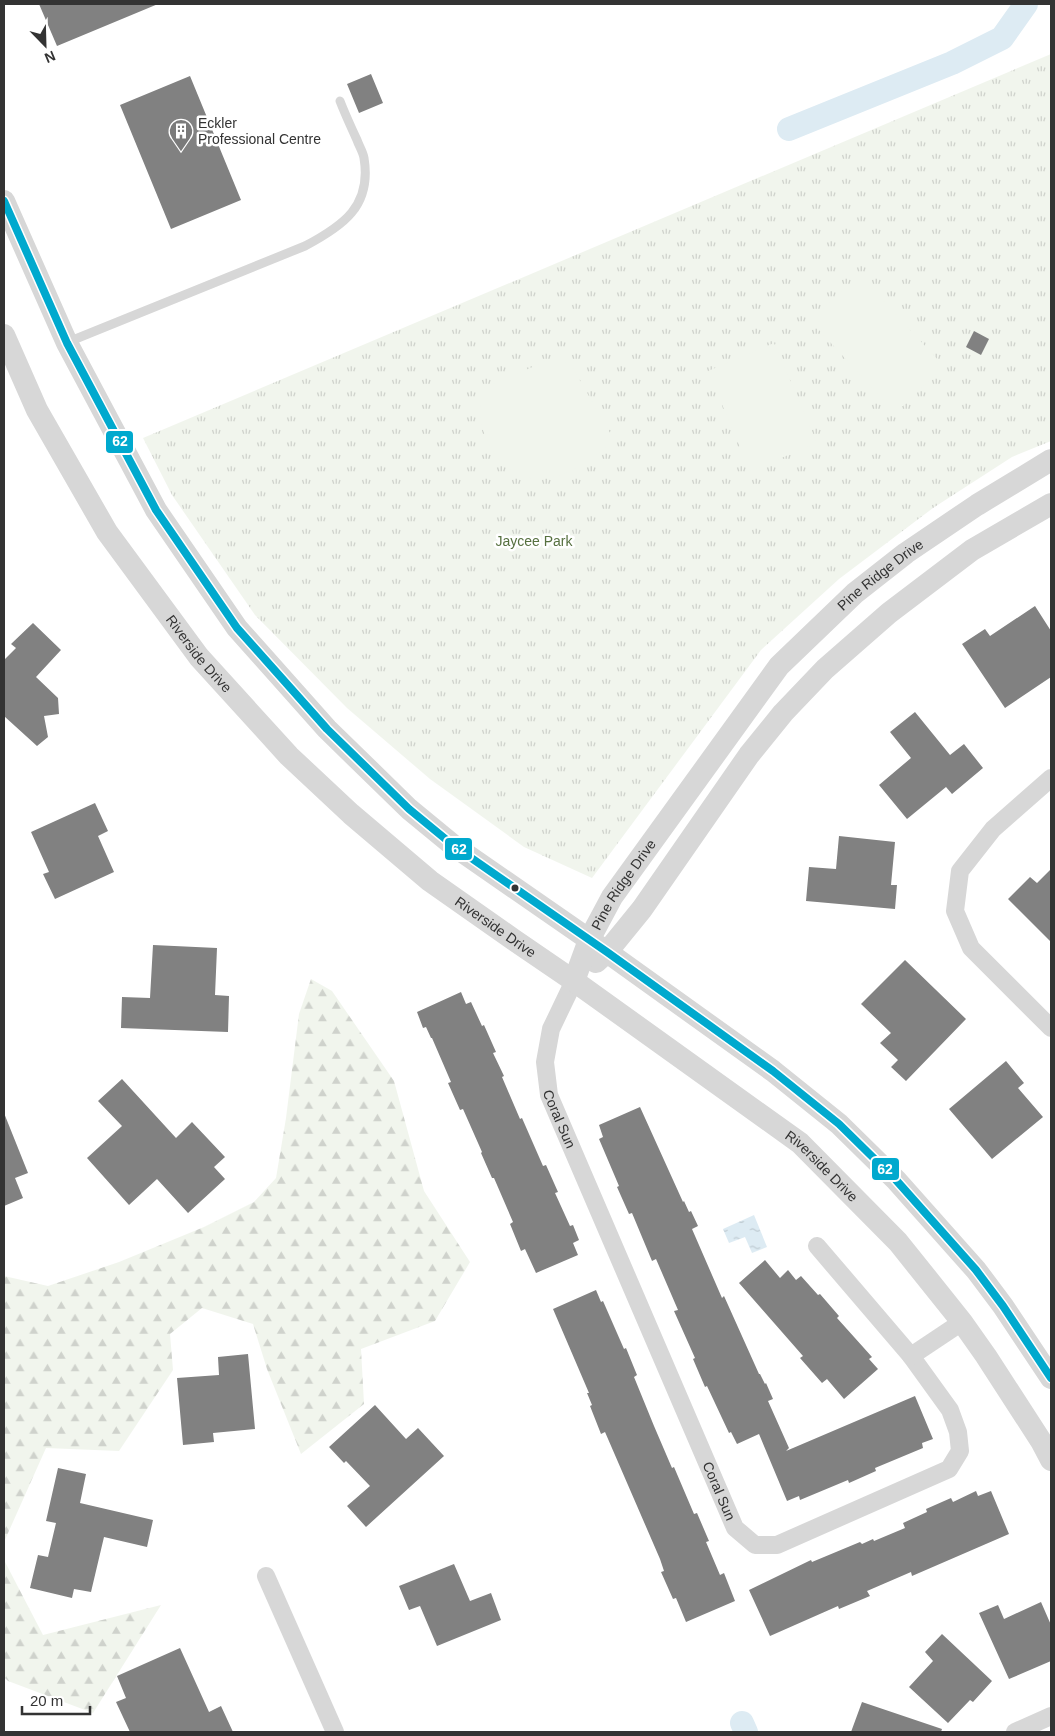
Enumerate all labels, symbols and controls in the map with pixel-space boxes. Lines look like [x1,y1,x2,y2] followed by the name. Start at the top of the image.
[20,20,70,70] north arrow
[42,48,58,66] text: N
[198,115,321,147] place label: Eckler Professional Centre
[168,118,194,152] building icon: Eckler Professional Centre
[105,430,134,454] line badge: 62
[112,433,128,449] text: 62
[495,533,574,549] park label: Jaycee Park
[834,536,926,614] street label: Pine Ridge Drive
[163,612,235,696] street label: Riverside Drive
[588,836,659,933] street label: Pine Ridge Drive
[444,837,473,861] line badge: 62
[451,841,467,857] text: 62
[510,883,520,893] unlabelled marker
[452,893,539,961] street label: Riverside Drive
[540,1089,579,1151] street label: Coral Sun
[782,1127,861,1205] street label: Riverside Drive
[871,1157,900,1181] line badge: 62
[877,1161,893,1177] text: 62
[699,1459,739,1523] street label: Coral Sun
[22,1684,90,1716] scale bar
[30,1692,63,1709] text: 20 m

